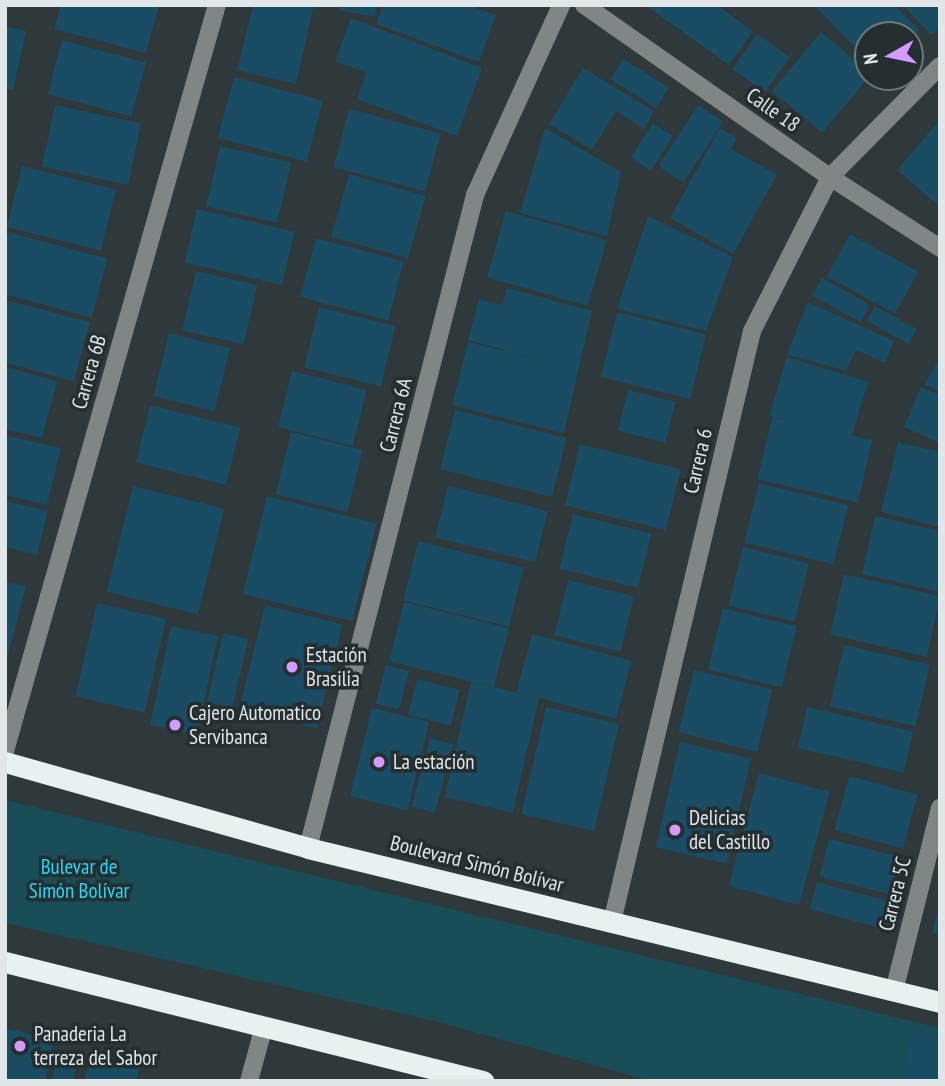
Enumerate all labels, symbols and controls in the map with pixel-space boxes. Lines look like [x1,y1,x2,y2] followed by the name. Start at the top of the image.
[854,21,924,91] north arrow
[858,52,883,66] text: N
[741,83,805,137] street label: Calle 18
[66,332,112,412] street label: Carrera 6B
[375,375,417,455] street label: Carrera 6A
[678,426,718,496] street label: Carrera 6
[306,642,367,692] place label: Estación Brasilia
[284,659,300,675] marker: Estación Brasilia
[189,700,322,750] place label: Cajero Automatico Servibanca
[167,717,183,733] marker: Cajero Automatico Servibanca
[393,749,475,775] place label: La estación
[371,754,387,770] marker: La estación
[689,805,770,855] place label: Delicias del Castillo
[667,822,683,838] marker: Delicias del Castillo
[388,830,566,898] street label: Boulevard Simón Bolívar
[29,854,129,904] park label: Bulevar de Simón Bolívar
[874,854,916,934] street label: Carrera 5C
[34,1021,157,1071] place label: Panaderia La terreza del Sabor
[12,1038,28,1054] marker: Panaderia La terreza del Sabor

